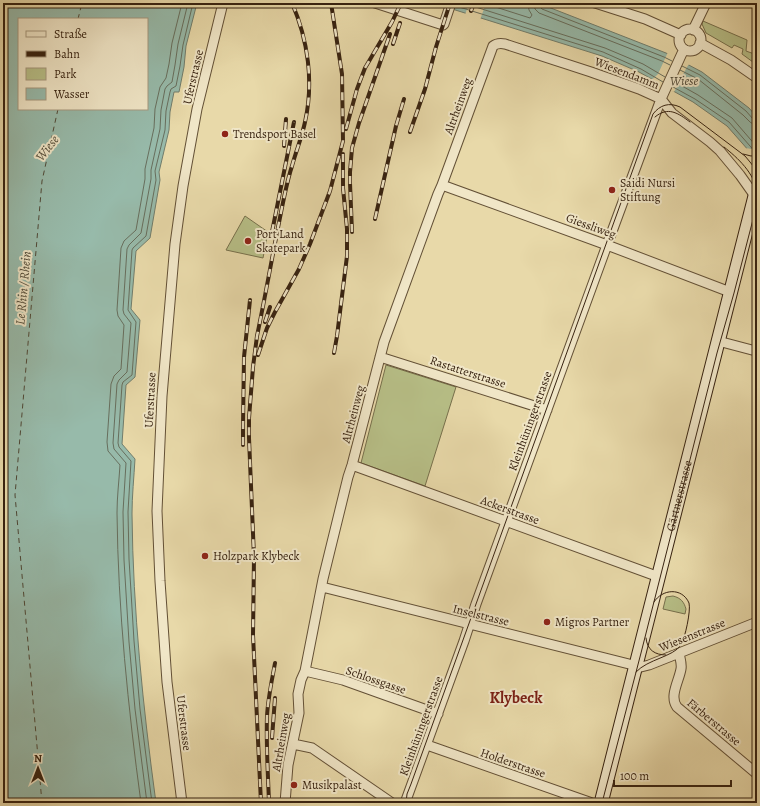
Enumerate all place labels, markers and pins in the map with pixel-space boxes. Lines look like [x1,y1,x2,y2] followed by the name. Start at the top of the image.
[233,126,316,142] place label: Trendsport Basel
[220,129,230,139] marker: Trendsport Basel
[620,175,675,205] place label: Saidi Nursi Stiftung
[607,185,617,195] marker: Saidi Nursi Stiftung
[256,226,305,256] place label: Port Land Skatepark
[243,236,253,246] marker: Port Land Skatepark
[213,548,299,564] place label: Holzpark Klybeck
[200,551,210,561] marker: Holzpark Klybeck
[555,614,630,630] place label: Migros Partner
[542,617,552,627] marker: Migros Partner
[302,777,362,793] place label: Musikpalast
[289,780,299,790] marker: Musikpalast

